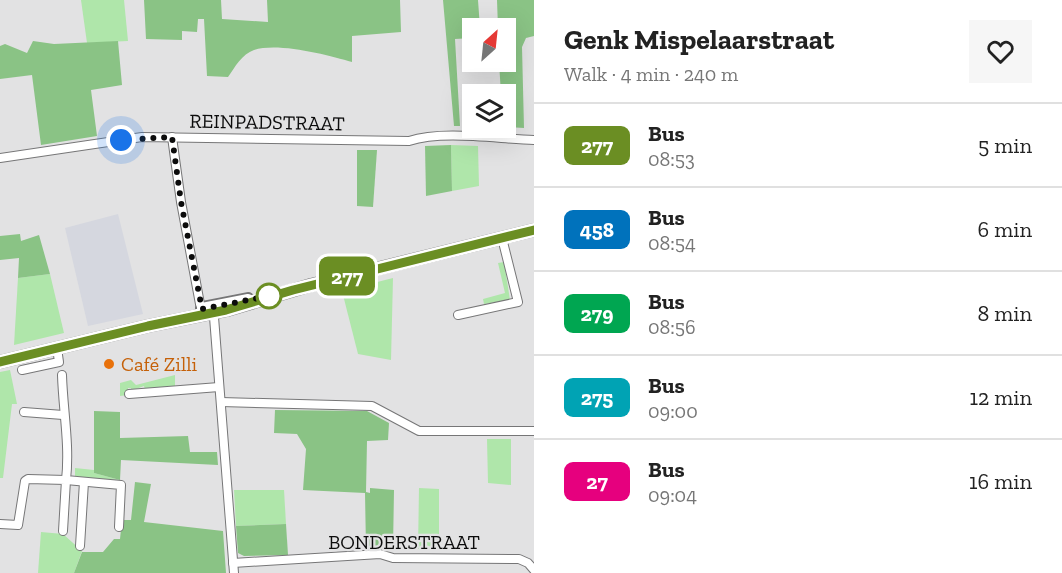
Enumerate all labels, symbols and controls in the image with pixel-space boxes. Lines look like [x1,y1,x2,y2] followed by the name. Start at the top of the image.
[462,18,516,72] north arrow
[462,18,516,138] map controls
[969,20,1032,83] button: heart
[564,23,834,56] text: Genk Mispelaarstraat
[564,62,738,86] text: Walk · 4 min · 240 m
[462,84,516,138] button: layers
[189,109,345,135] street label: REINPADSTRAAT
[648,120,685,147] text: Bus
[106,125,136,155] your location
[978,132,1032,159] text: 5 min
[581,133,613,158] text: 277
[648,147,695,171] text: 08:53
[648,204,685,231] text: Bus
[978,216,1032,243] text: 6 min
[580,217,614,242] text: 458
[648,231,696,255] text: 08:54
[312,256,382,296] line badge: 277
[331,264,363,289] text: 277
[256,283,282,309] unlabelled marker
[648,288,685,315] text: Bus
[977,300,1032,327] text: 8 min
[581,301,613,326] text: 279
[648,315,696,339] text: 08:56
[121,352,198,376] place label: Café Zilli
[102,357,116,371] marker: Café Zilli
[648,372,685,399] text: Bus
[969,384,1032,411] text: 12 min
[581,385,613,410] text: 275
[648,399,698,423] text: 09:00
[648,456,685,483] text: Bus
[969,468,1032,495] text: 16 min
[586,469,608,494] text: 27
[648,483,697,507] text: 09:04
[328,530,480,554] street label: BONDERSTRAAT

